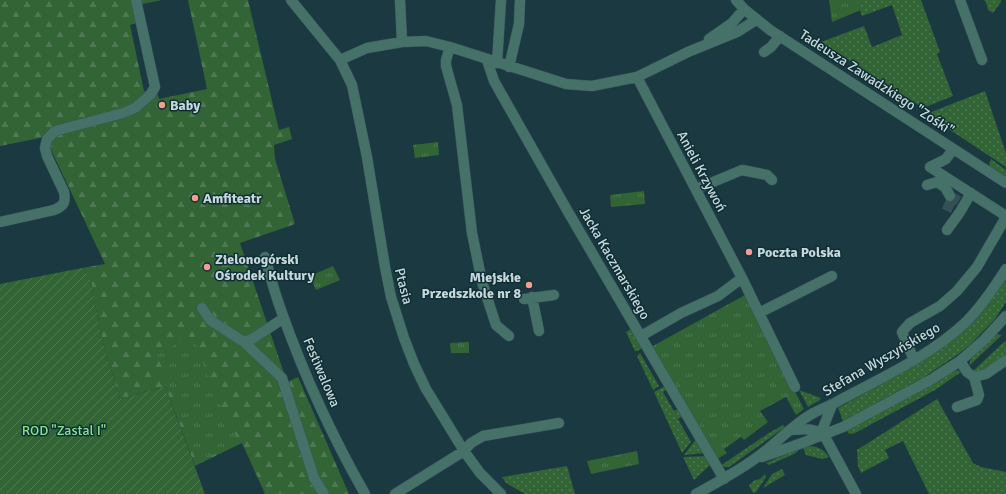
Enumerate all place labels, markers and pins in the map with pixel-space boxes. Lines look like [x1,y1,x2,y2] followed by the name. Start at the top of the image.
[170,97,200,114] place label: Baby
[157,100,167,110] marker: Baby
[203,190,262,207] place label: Amfiteatr
[190,193,200,203] marker: Amfiteatr
[757,244,841,261] place label: Poczta Polska
[744,247,754,257] marker: Poczta Polska
[215,251,314,284] place label: Zielonogórski Ośrodek Kultury
[202,262,212,272] marker: Zielonogórski Ośrodek Kultury
[422,269,521,302] place label: Miejskie Przedszkole nr 8
[524,280,534,290] marker: Miejskie Przedszkole nr 8

